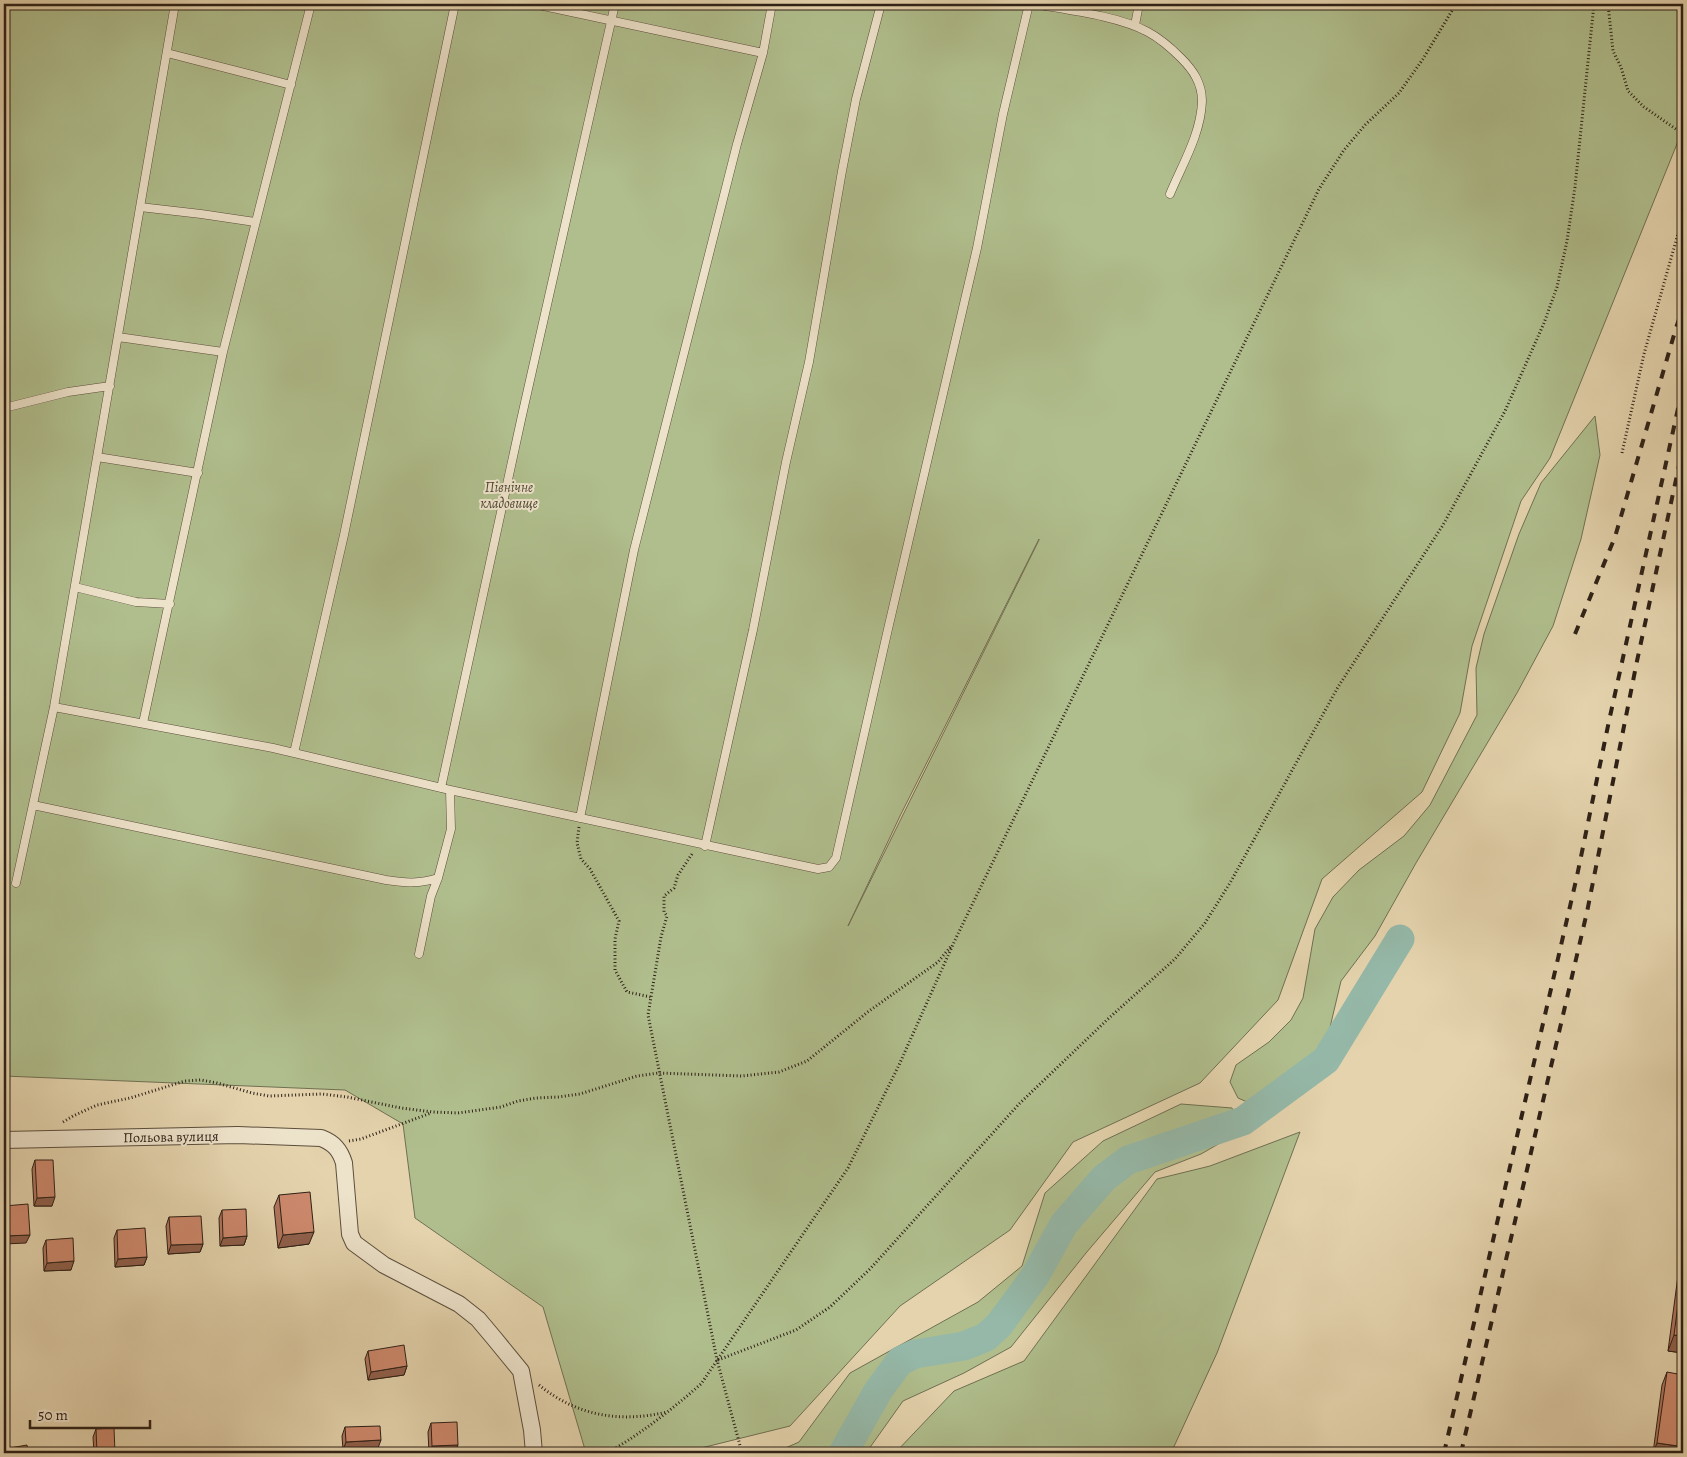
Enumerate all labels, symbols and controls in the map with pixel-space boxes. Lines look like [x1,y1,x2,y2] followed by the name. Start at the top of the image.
[480,478,538,513] park label: Північне кладовище
[123,1127,219,1147] street label: Польова вулиця
[30,1397,150,1429] scale bar
[38,1405,68,1425] text: 50 m

